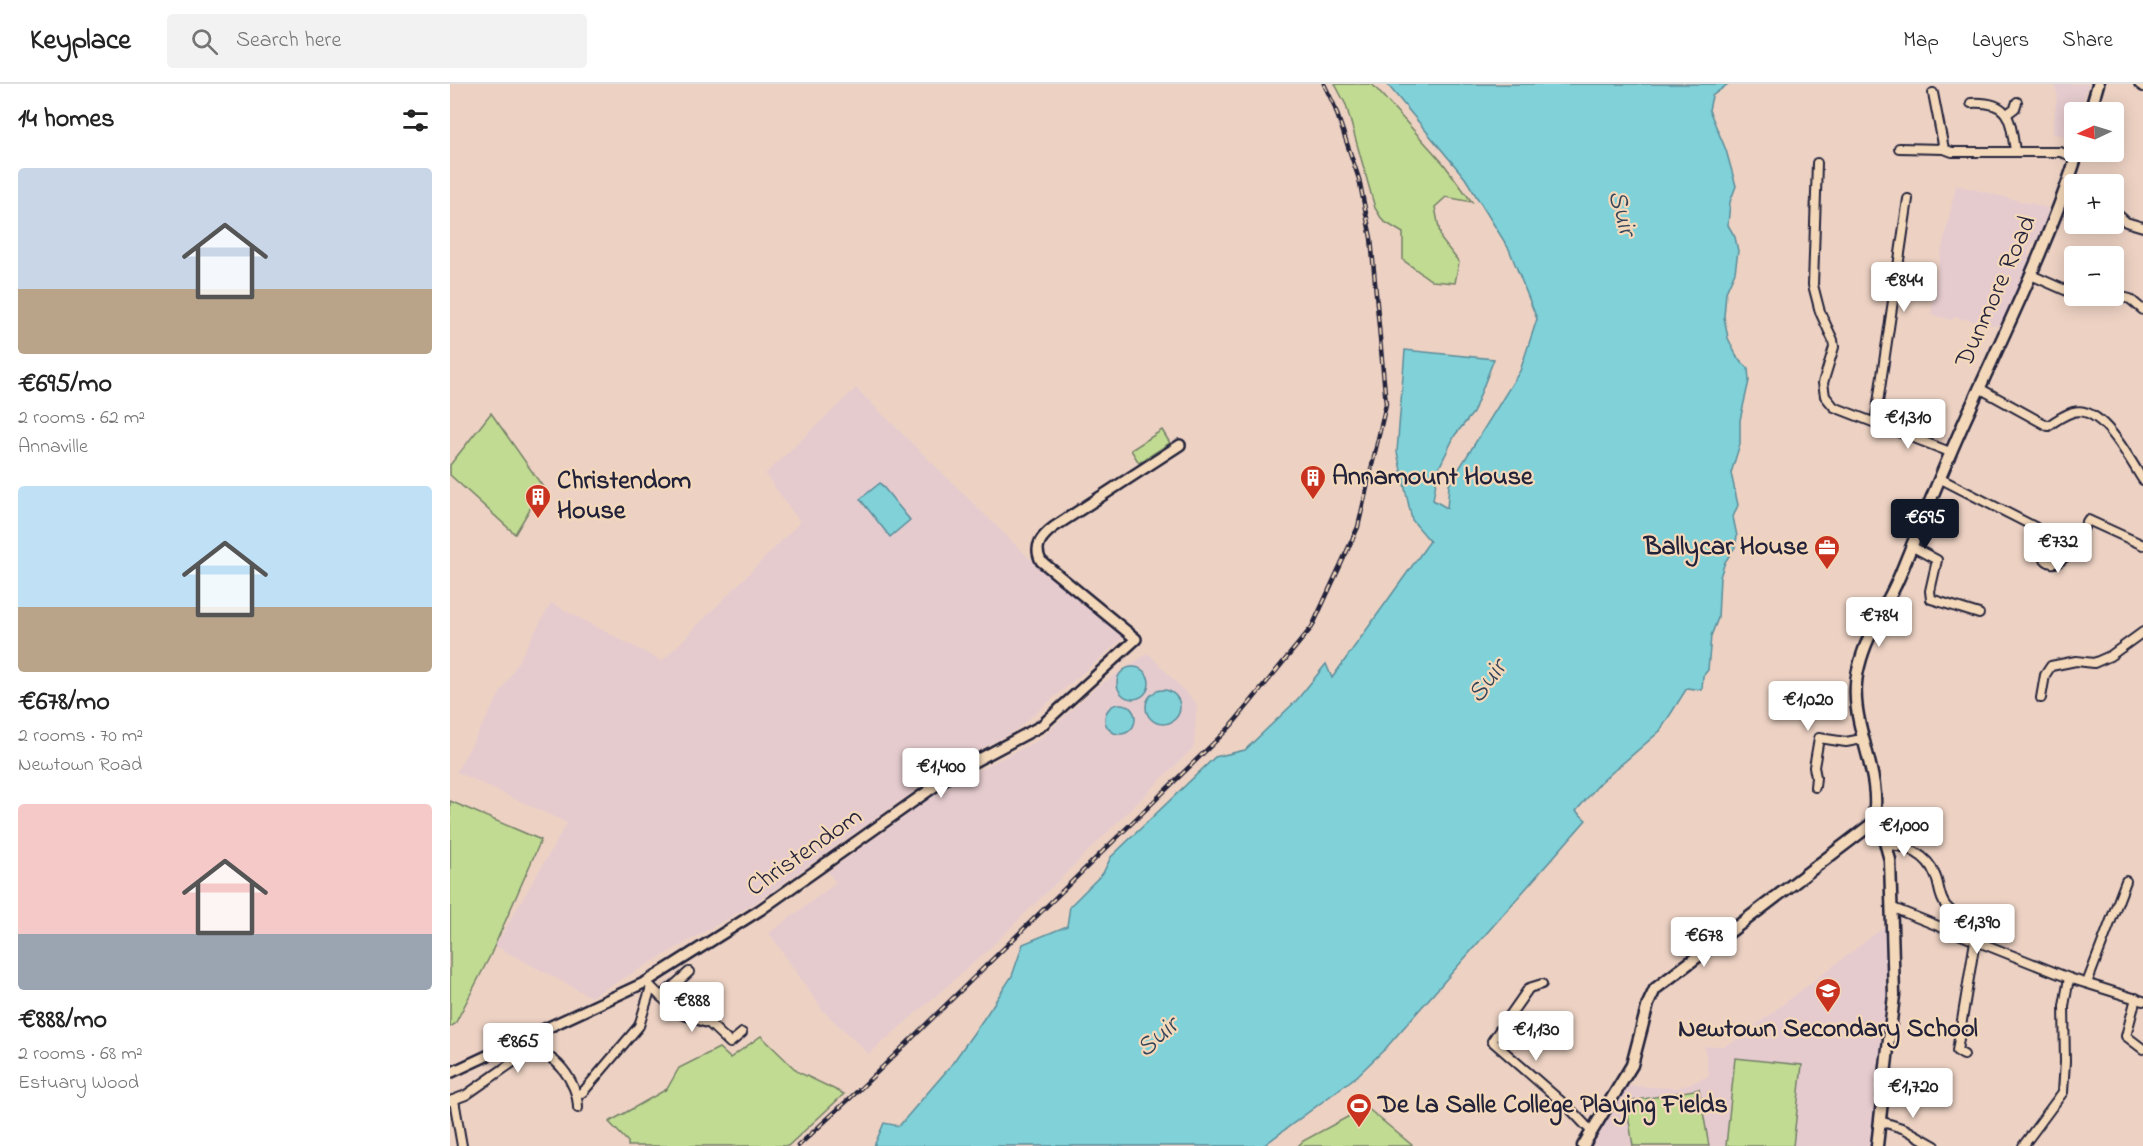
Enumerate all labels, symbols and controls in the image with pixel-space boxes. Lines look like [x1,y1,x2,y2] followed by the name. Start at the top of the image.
[167,14,587,68] search box
[30,21,131,62] text: Keyplace
[188,25,221,58] icon: search
[236,25,341,57] text: Search here
[1903,26,1939,56] text: Map
[1972,26,2029,56] text: Layers
[2062,26,2113,56] text: Share
[18,101,114,139] text: 14 homes
[2064,102,2124,162] north arrow
[2064,102,2124,306] map controls
[399,104,432,137] icon: filters
[2064,174,2124,234] button: +
[1596,186,1647,244] water label: Suir
[171,207,279,315] icon: home
[1946,209,2048,375] street label: Dunmore Road
[2064,246,2124,306] button: −
[1868,262,1940,313] pin: €844
[1885,267,1923,296] text: €844
[18,366,112,404] text: €695/mo
[1859,399,1957,450] pin: €1,310
[18,404,145,433] text: 2 rooms · 62 m²
[1885,404,1932,433] text: €1,310
[18,433,88,462] text: Annaville
[1332,459,1534,497] place label: Annamount House
[557,463,691,531] place label: Christendom House
[1298,463,1328,501] building icon: Annamount House
[523,482,553,520] building icon: Christendom House
[1889,499,1961,550] pin: €695
[1905,504,1945,533] text: €695
[2022,523,2094,574] pin: €732
[171,525,279,633] icon: home
[2038,528,2078,557] text: €732
[1643,529,1809,567] place label: Ballycar House
[1812,533,1842,571] office icon: Ballycar House
[1843,597,1915,648] pin: €784
[1860,602,1898,631] text: €784
[1459,649,1520,712] water label: Suir
[1759,681,1857,732] pin: €1,020
[18,684,110,722] text: €678/mo
[1783,686,1833,715] text: €1,020
[18,722,143,751] text: 2 rooms · 70 m²
[892,748,990,799] pin: €1,400
[18,751,142,780] text: Newtown Road
[916,753,966,782] text: €1,400
[739,799,871,907] street label: Christendom
[1855,807,1953,858] pin: €1,000
[1879,812,1929,841] text: €1,000
[171,843,279,951] icon: home
[1928,904,2026,955] pin: €1,390
[1954,909,2000,938] text: €1,390
[1668,917,1740,968] pin: €678
[1685,922,1723,951] text: €678
[1813,976,1843,1014] school or university icon: Newtown Secondary School
[656,982,728,1033] pin: €888
[674,987,710,1016] text: €888
[18,1002,107,1040] text: €888/mo
[1128,1006,1191,1068] water label: Suir
[1487,1011,1585,1062] pin: €1,130
[1678,1011,1978,1049] place label: Newtown Secondary School
[1513,1016,1560,1045] text: €1,130
[482,1023,554,1074] pin: €865
[497,1028,539,1057] text: €865
[18,1040,143,1069] text: 2 rooms · 68 m²
[1864,1068,1962,1119] pin: €1,720
[18,1069,139,1098] text: Estuary Wood
[1888,1073,1938,1102] text: €1,720
[1377,1087,1728,1126] place label: De La Salle College Playing Fields
[1344,1091,1374,1129] sports icon: De La Salle College Playing Fields

